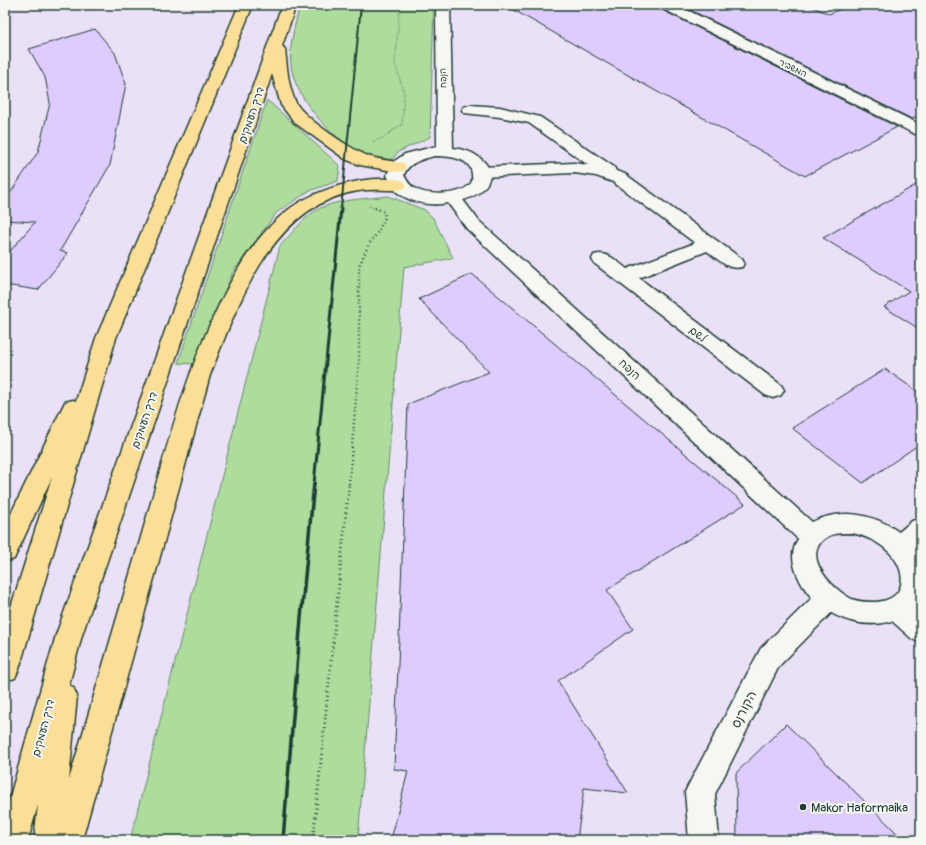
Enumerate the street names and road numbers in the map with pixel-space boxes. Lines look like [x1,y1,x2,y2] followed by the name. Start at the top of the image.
[777,57,809,80] street label: המשביר
[438,68,449,88] street label: הנפח
[236,85,267,145] street label: דרך העמקים
[686,324,709,346] street label: לשם
[616,356,643,382] street label: הנפח
[129,390,160,450] street label: דרך העמקים
[728,688,760,731] street label: הקורנס
[30,698,57,758] street label: דרך העמקים

